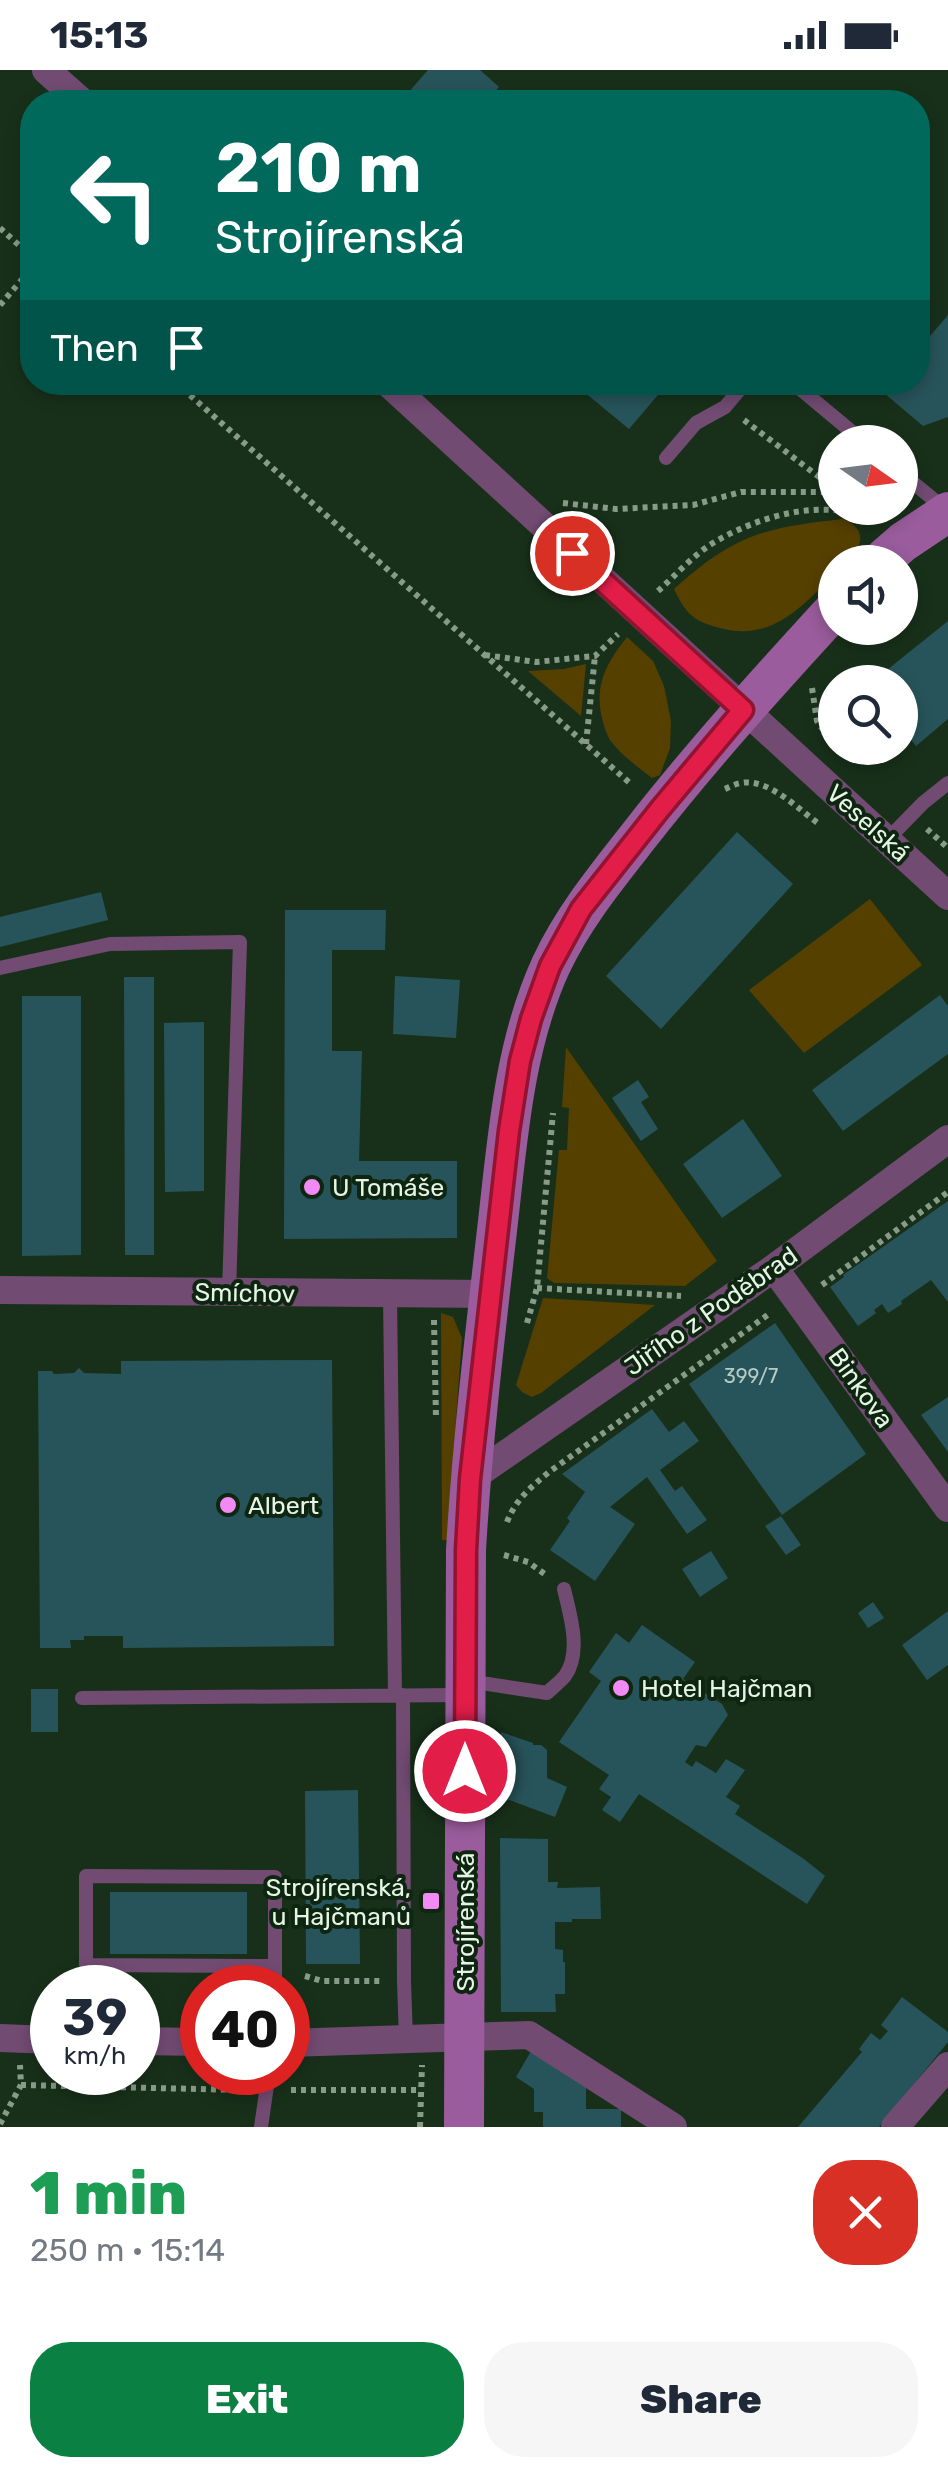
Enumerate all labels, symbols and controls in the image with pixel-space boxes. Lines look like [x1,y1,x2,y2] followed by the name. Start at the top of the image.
[50,12,148,58] text: 15:13
[215,127,422,210] text: 210 m
[50,130,180,260] icon: left
[215,211,465,264] text: Strojírenská
[159,320,214,375] icon: arrive
[50,325,139,371] text: Then
[818,425,918,525] north arrow
[818,425,918,765] map controls
[530,511,615,596] pin
[545,526,600,581] icon: arrive
[818,545,918,645] button: sound
[818,665,918,765] button: search
[821,778,915,868] street label: Veselská
[332,1173,444,1202] place label: U Tomáše
[301,1176,323,1198] marker: U Tomáše
[619,1241,803,1381] street label: Jiřího z Poděbrad
[194,1278,296,1308] street label: Smíchov
[822,1343,900,1433] street label: Binkova
[724,1364,778,1388] house number: 399/7
[248,1491,319,1520] place label: Albert
[217,1494,239,1516] marker: Albert
[641,1674,812,1703] place label: Hotel Hajčman
[610,1677,632,1699] marker: Hotel Hajčman
[413,1719,517,1823] position arrow
[451,1853,480,1991] street label: Strojírenská
[266,1873,411,1931] place label: Strojírenská, u Hajčmanů
[420,1890,442,1912] marker: Strojírenská, u Hajčmanů
[180,1965,310,2095] speed limit sign: 40
[63,1988,128,2048] text: 39
[64,2041,126,2070] text: km/h
[30,2158,187,2229] text: 1 min
[813,2160,918,2265] button: close
[30,2231,225,2269] text: 250 m · 15:14
[30,2342,464,2457] button: Exit
[484,2342,918,2457] button: Share

